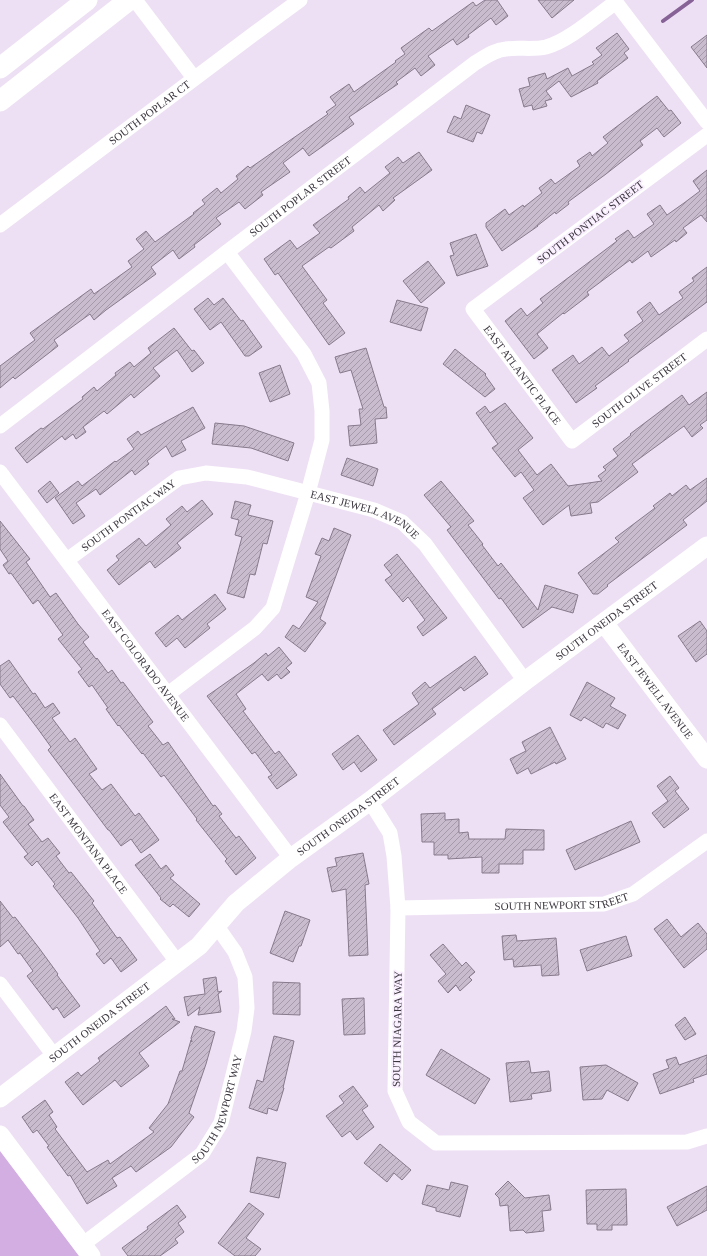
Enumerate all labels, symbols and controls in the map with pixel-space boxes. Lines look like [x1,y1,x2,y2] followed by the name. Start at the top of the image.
[106,78,193,147] street label: SOUTH POPLAR CT
[247,153,354,239] street label: SOUTH POPLAR STREET
[534,178,646,266] street label: SOUTH PONTIAC STREET
[481,323,564,427] street label: EAST ATLANTIC PLACE
[590,350,689,430] street label: SOUTH OLIVE STREET
[79,477,178,554] street label: SOUTH PONTIAC WAY
[309,488,422,541] street label: EAST JEWELL AVENUE
[553,579,660,662] street label: SOUTH ONEIDA STREET
[100,607,192,724] street label: EAST COLORADO AVENUE
[615,640,696,741] street label: EAST JEWELL AVENUE
[295,774,402,858] street label: SOUTH ONEIDA STREET
[47,791,130,896] street label: EAST MONTANA PLACE
[494,890,630,912] street label: SOUTH NEWPORT STREET
[390,971,404,1087] street label: SOUTH NIAGARA WAY
[46,979,153,1065] street label: SOUTH ONEIDA STREET
[189,1053,244,1166] street label: SOUTH NEWPORT WAY

